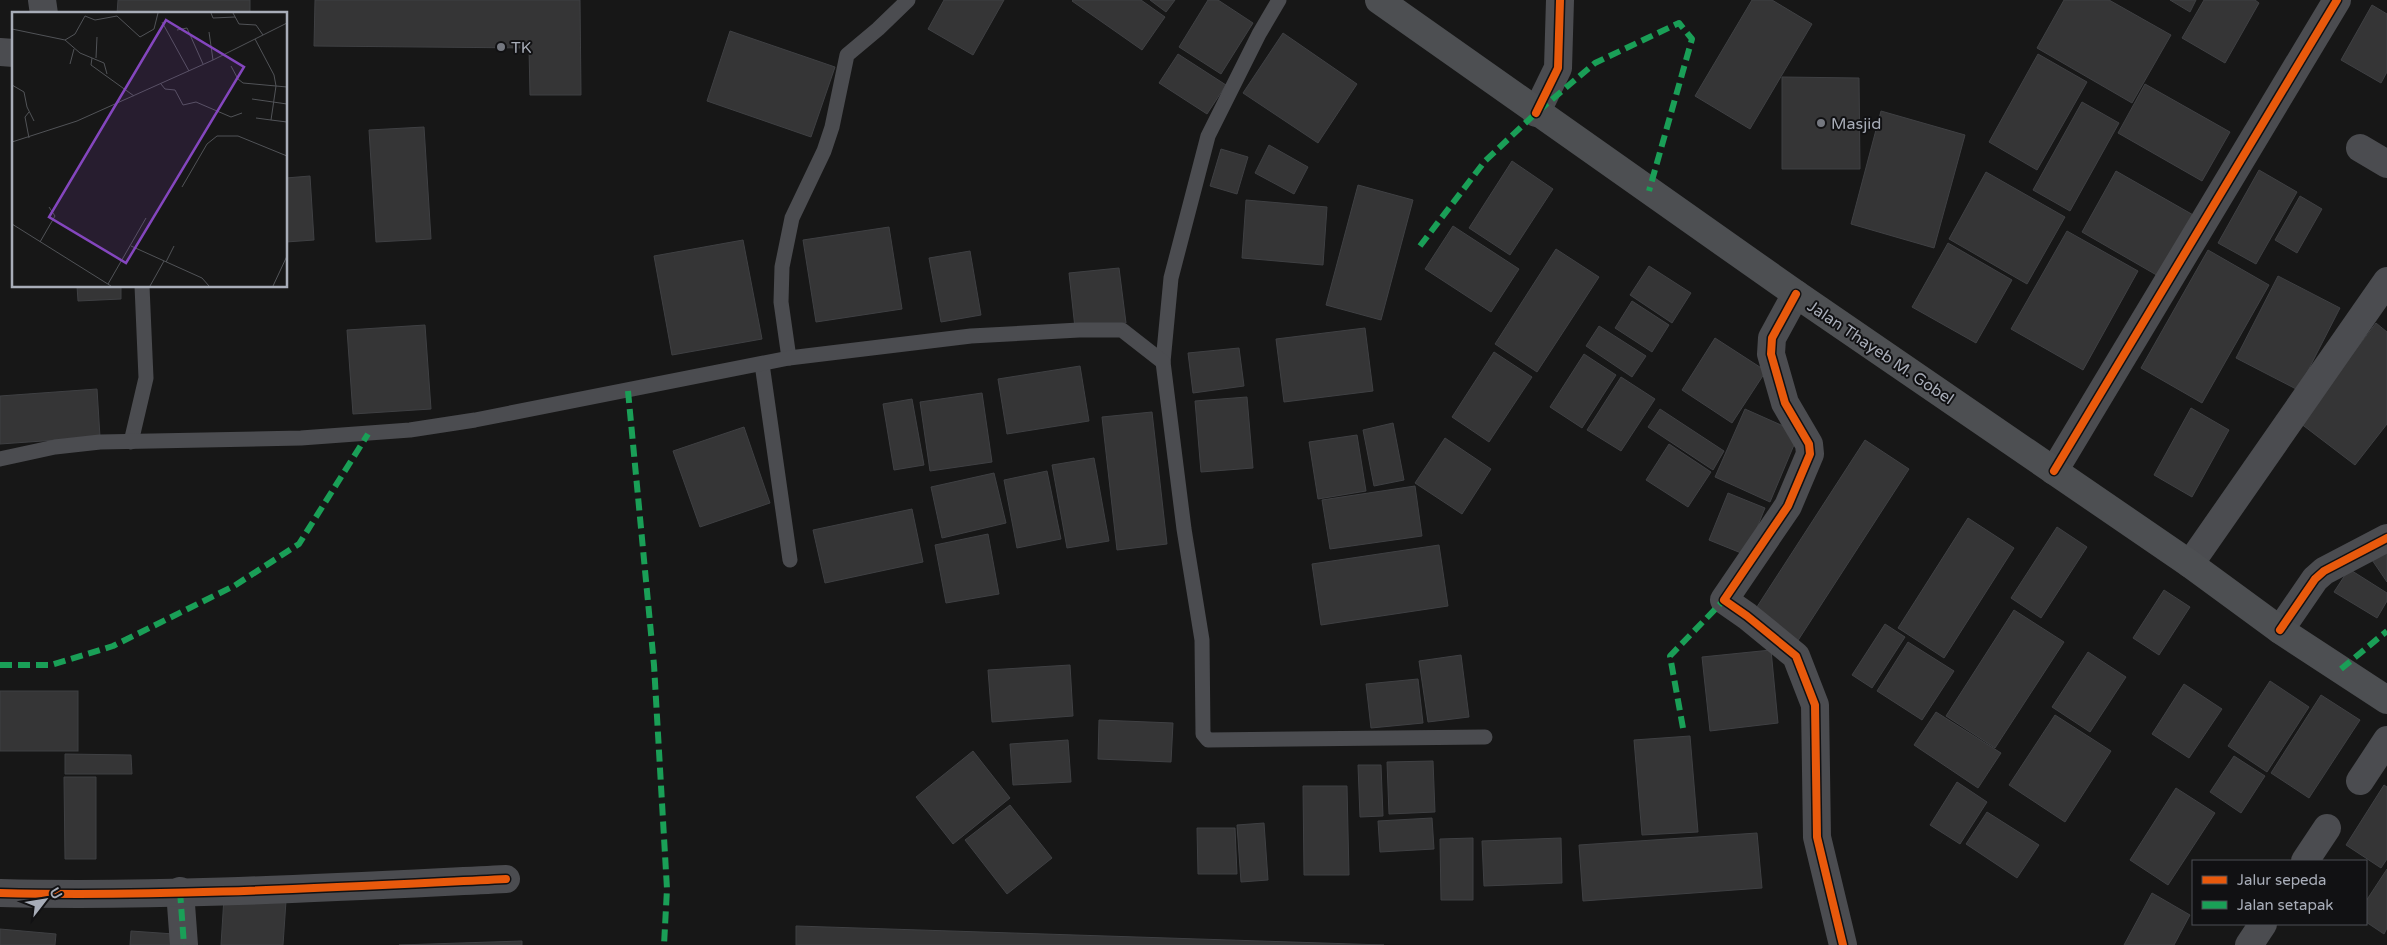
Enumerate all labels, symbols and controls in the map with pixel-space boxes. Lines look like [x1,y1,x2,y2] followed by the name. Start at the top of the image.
[12,12,288,288] inset map
[511,38,532,58] place label: TK
[495,41,507,53] marker: TK
[1831,114,1881,134] place label: Masjid
[1815,117,1827,129] marker: Masjid
[1803,296,1957,409] street label: Jalan Thayeb M. Gobel
[2192,860,2367,925] legend
[2237,871,2326,889] text: Jalur sepeda
[20,875,70,925] north arrow
[46,885,66,902] text: U
[2237,896,2334,914] text: Jalan setapak

